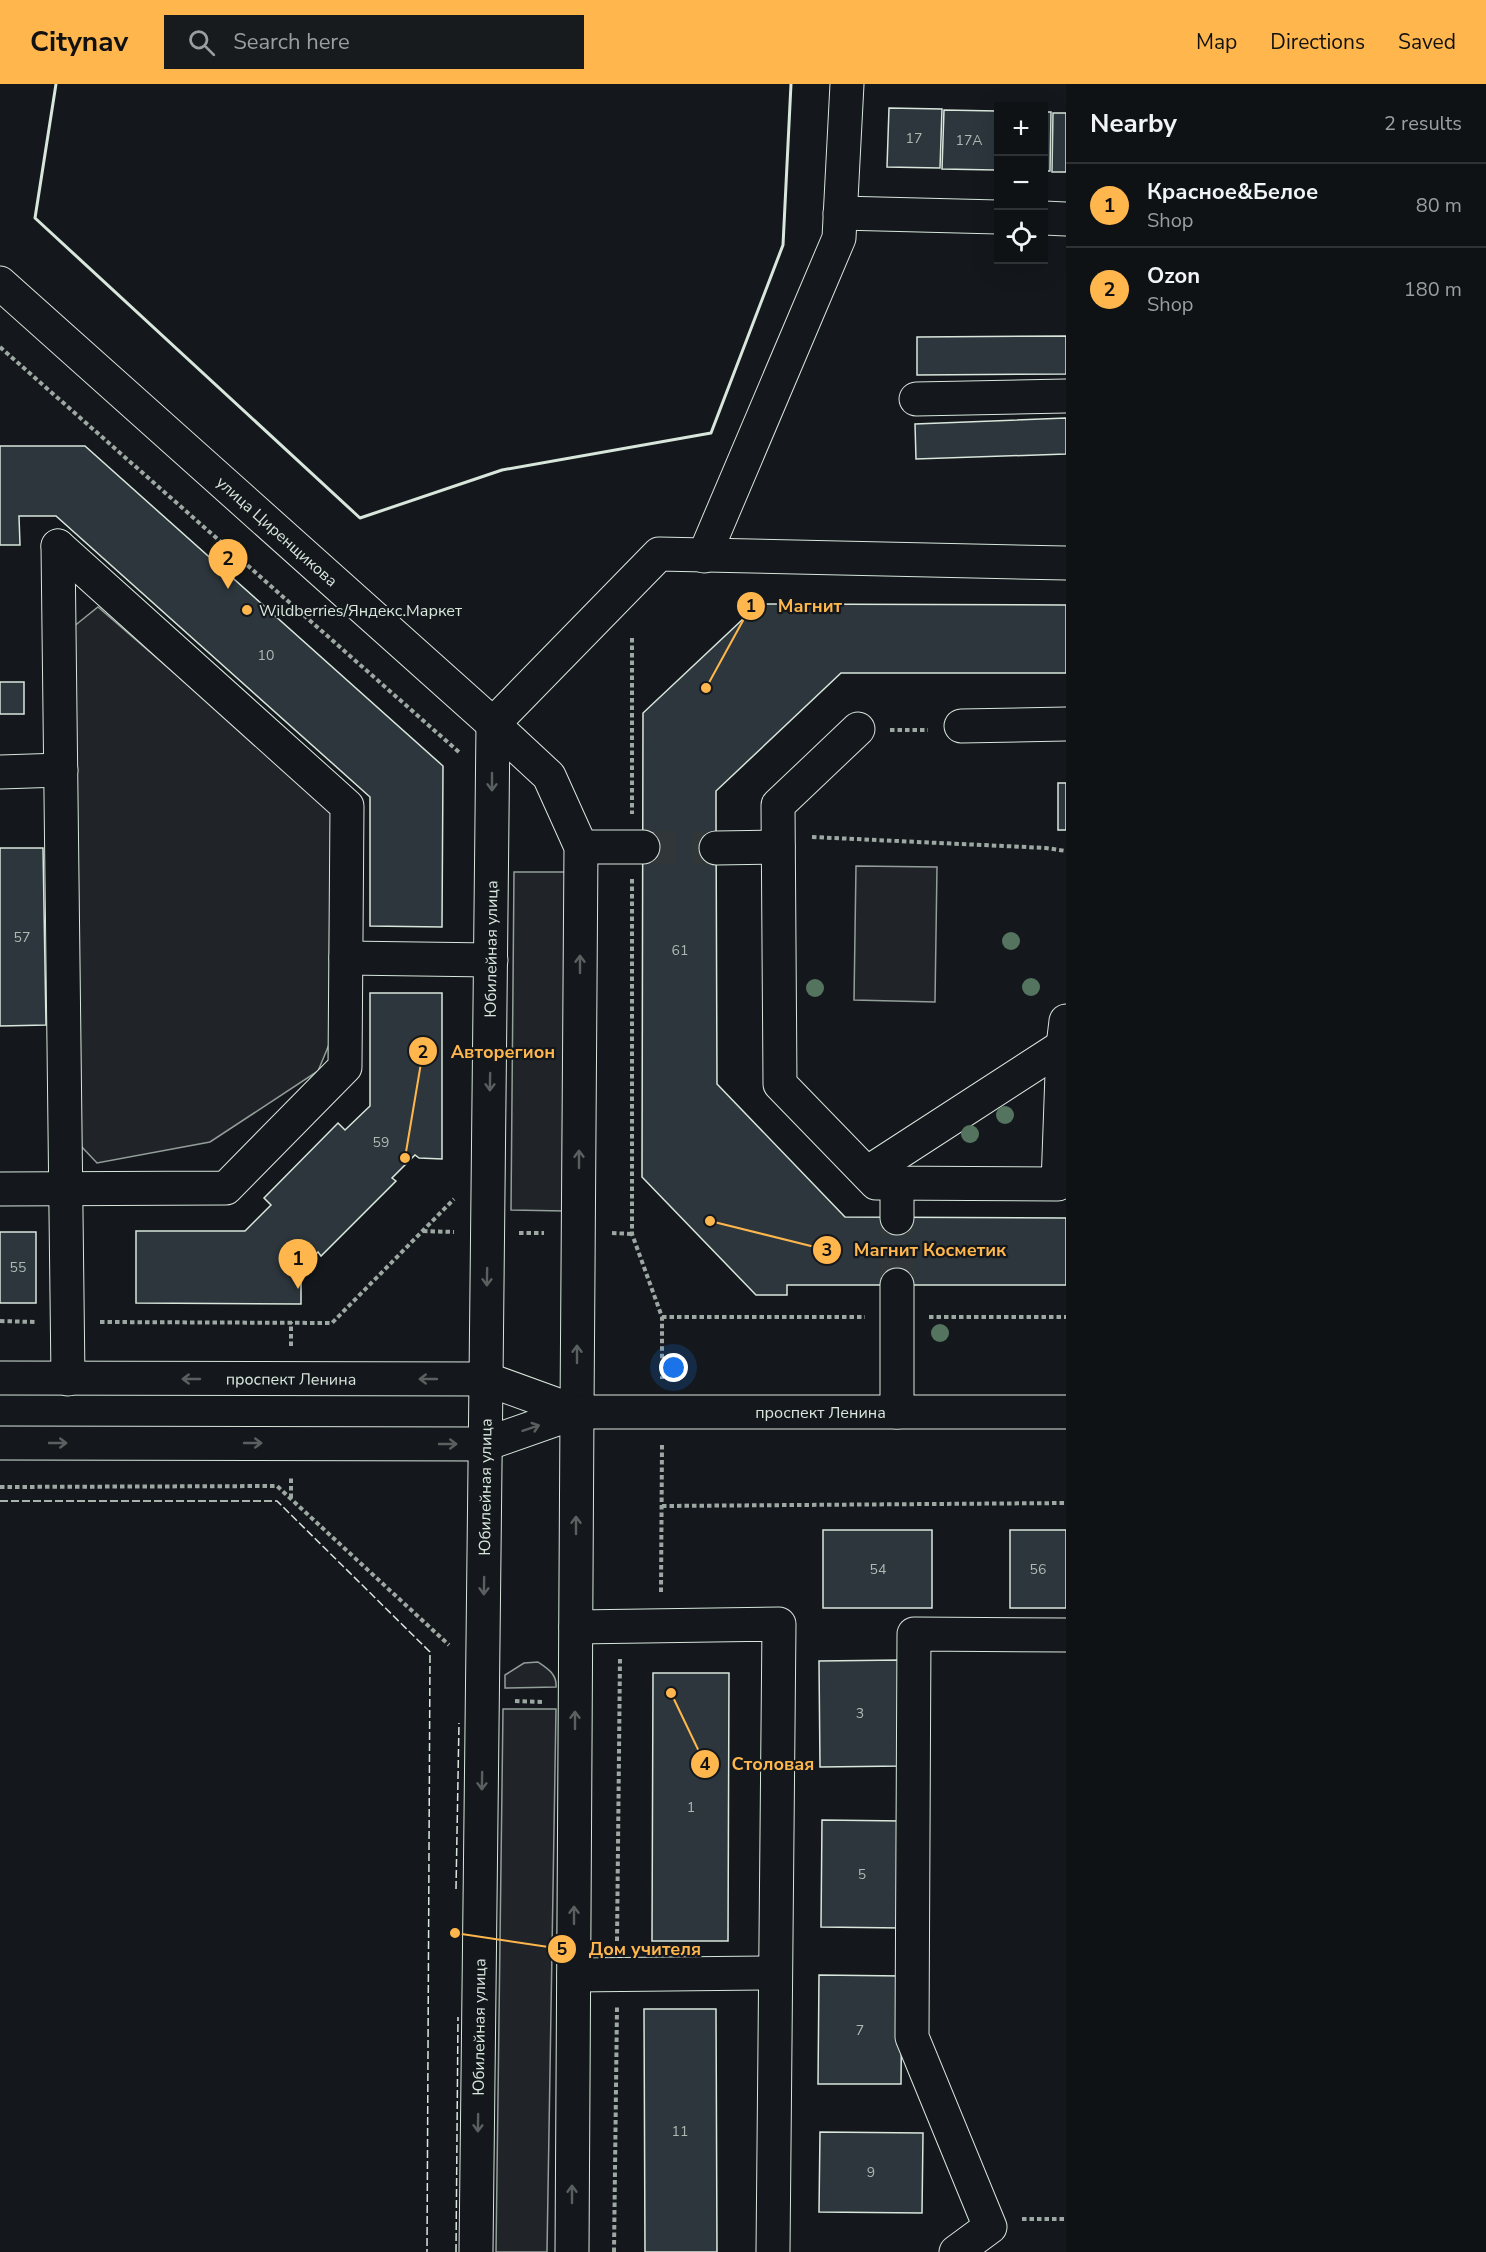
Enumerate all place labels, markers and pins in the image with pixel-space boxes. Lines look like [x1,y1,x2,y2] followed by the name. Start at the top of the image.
[208,540,248,589] pin: 2
[736,588,854,624] callout: Магнит
[259,600,463,622] place label: Wildberries/Яндекс.Маркет
[240,603,254,617] marker: Wildberries/Яндекс.Маркет
[408,1033,567,1069] callout: Авторегион
[812,1232,1018,1268] callout: Магнит Косметик
[278,1240,318,1289] pin: 1
[690,1746,827,1782] callout: Столовая
[547,1931,713,1967] callout: Дом учителя

